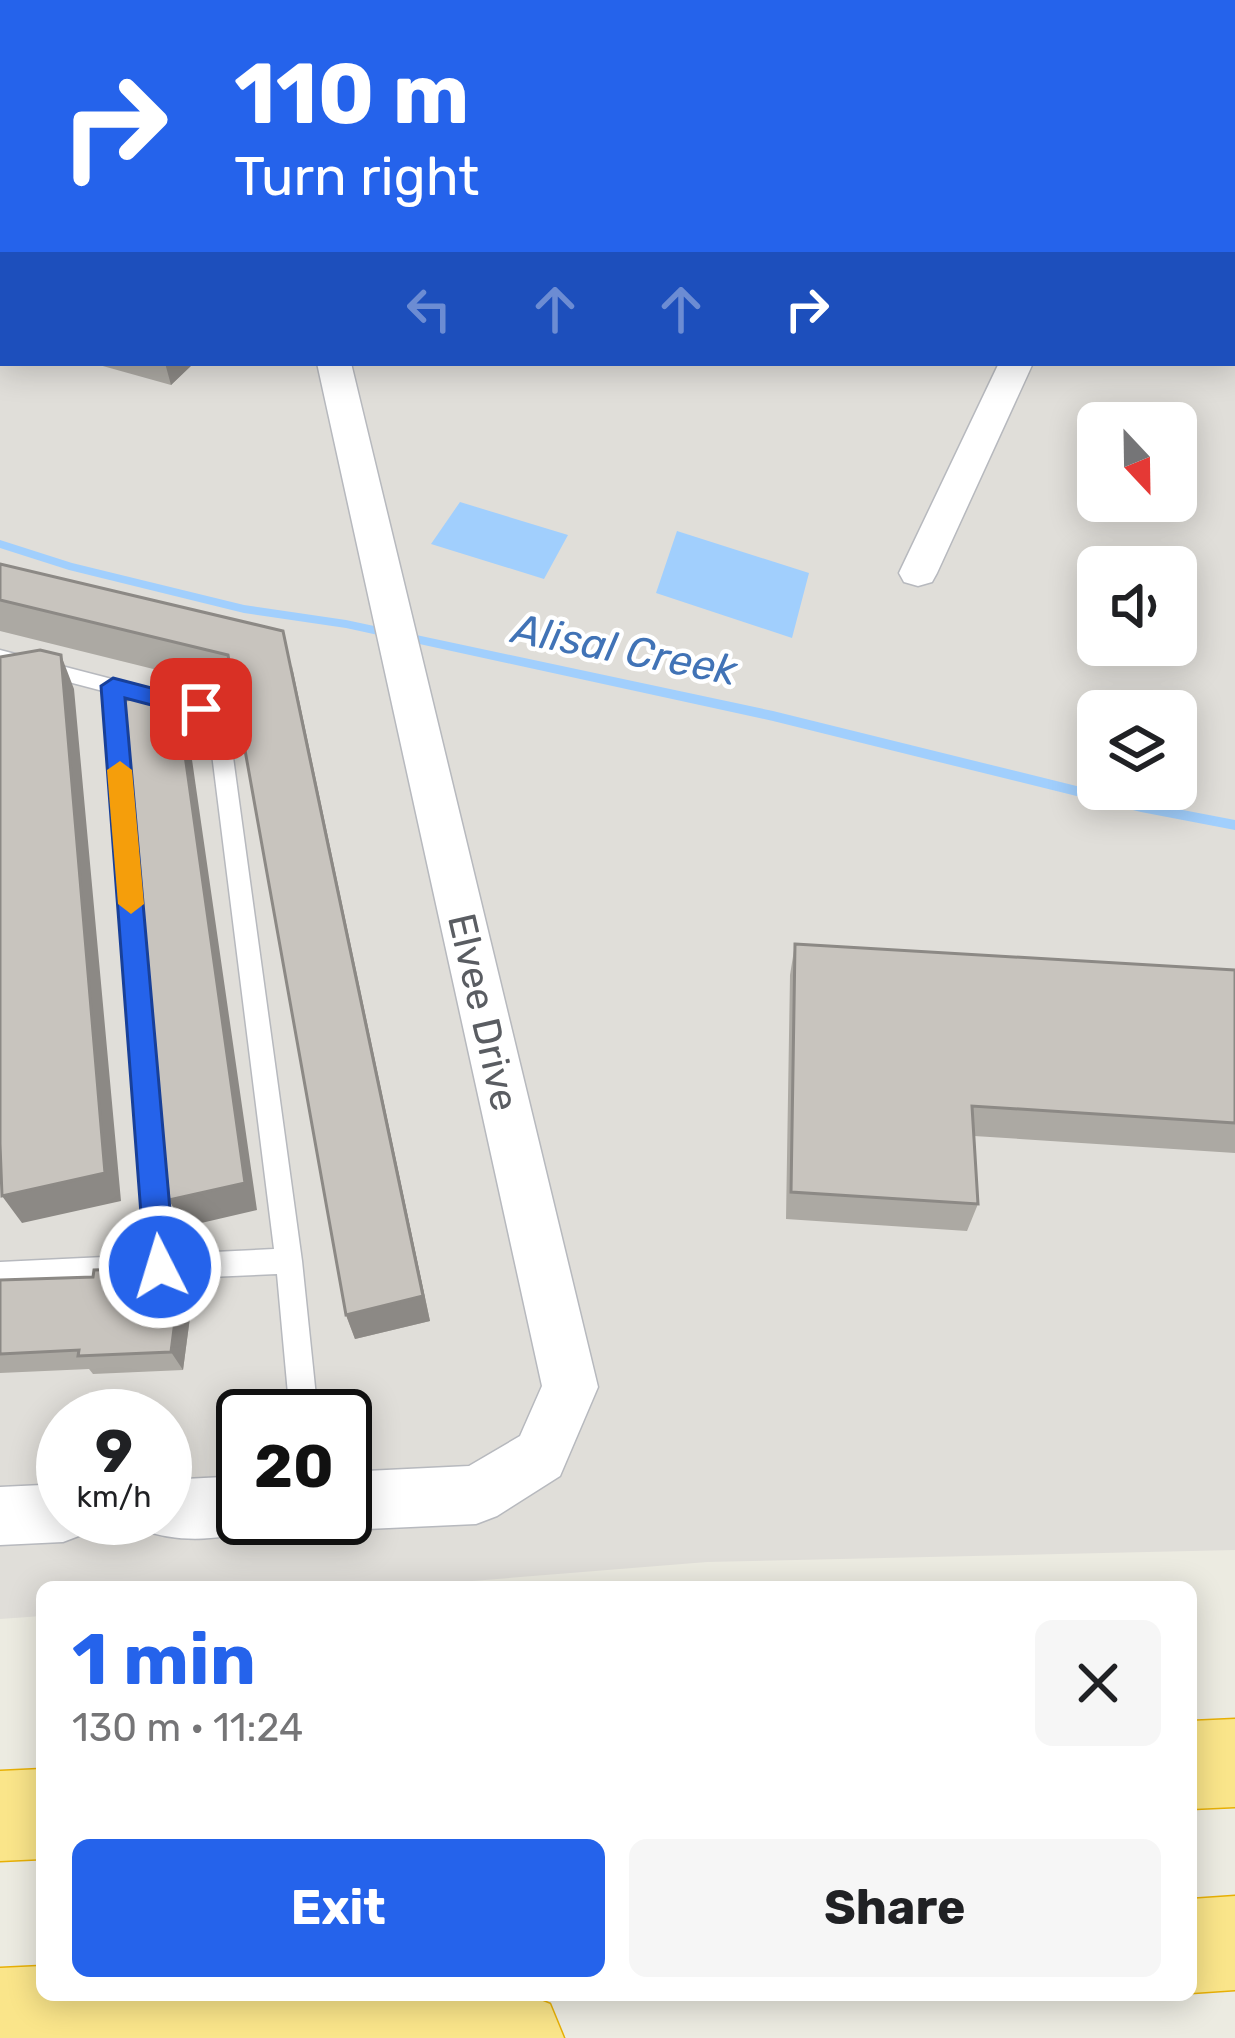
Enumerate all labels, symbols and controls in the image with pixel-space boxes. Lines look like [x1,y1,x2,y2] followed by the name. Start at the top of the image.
[234,44,469,144] text: 110 m
[36,48,192,204] icon: right
[234,145,479,209] text: Turn right
[396,276,462,342] icon: left
[522,276,588,342] icon: ahead
[648,276,714,342] icon: ahead
[774,276,840,342] icon: right
[1077,402,1197,522] north arrow
[1077,402,1197,810] map controls
[1077,546,1197,666] button: sound
[506,603,743,696] water label: Alisal Creek
[150,658,252,760] pin
[168,676,234,742] icon: arrive
[1077,690,1197,810] button: layers
[438,909,528,1115] street label: Elvee Drive
[97,1204,223,1330] position arrow
[216,1389,372,1545] speed limit sign: 20
[95,1416,133,1487] text: 9
[77,1479,151,1515] text: km/h
[72,1617,256,1702] text: 1 min
[1035,1620,1161,1746] button: close
[72,1705,303,1751] text: 130 m · 11:24
[72,1839,605,1977] button: Exit
[629,1839,1161,1977] button: Share

